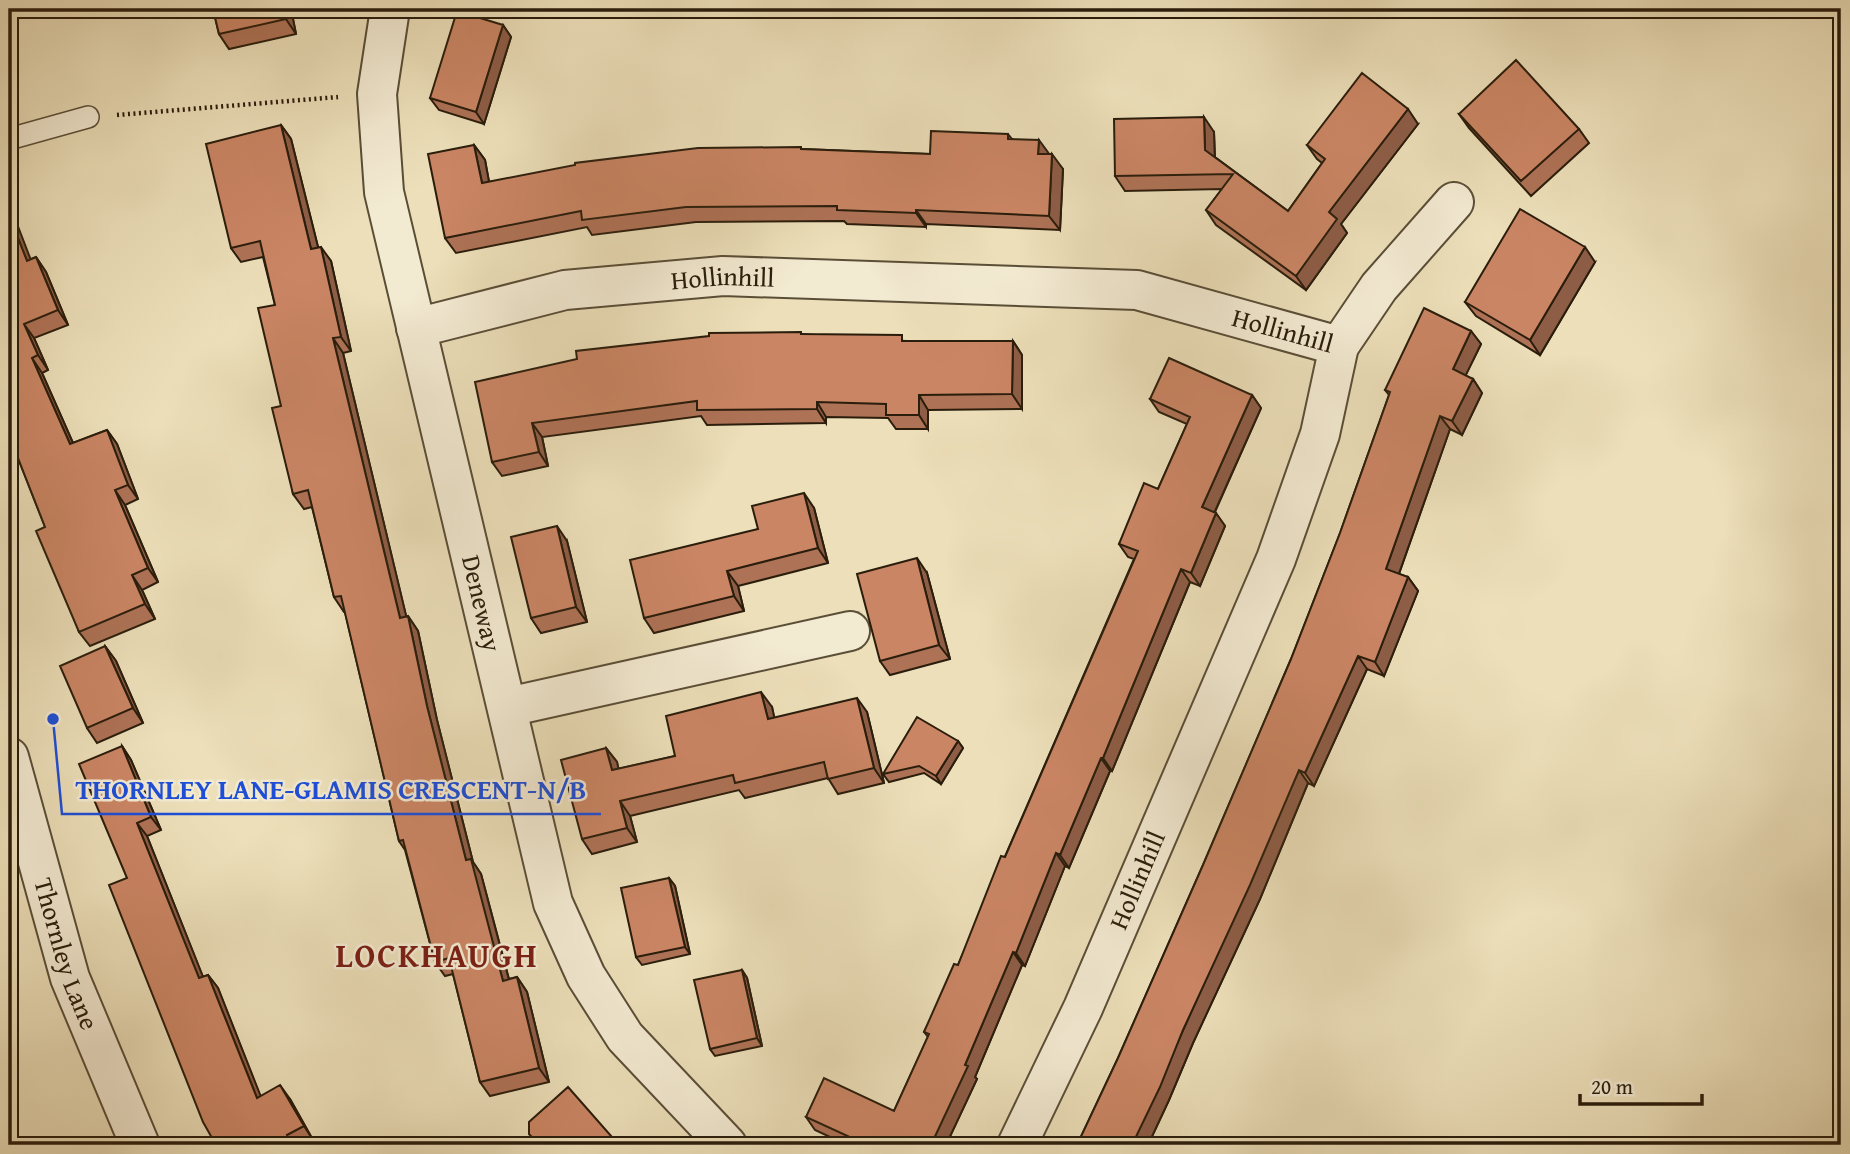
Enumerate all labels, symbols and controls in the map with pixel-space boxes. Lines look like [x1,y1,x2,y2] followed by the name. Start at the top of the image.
[669,256,775,300] street label: Hollinhill
[1228,297,1338,363] street label: Hollinhill
[452,551,513,655] street label: Deneway
[62,765,601,814] callout: THORNLEY LANE-GLAMIS CRESCENT-N/B
[75,768,587,809] text: THORNLEY LANE-GLAMIS CRESCENT-N/B
[1098,825,1175,935] street label: Hollinhill
[24,873,110,1036] street label: Thornley Lane
[335,931,539,979] district label: LOCKHAUGH
[1580,1063,1703,1107] scale bar
[1591,1071,1633,1102] text: 20 m

